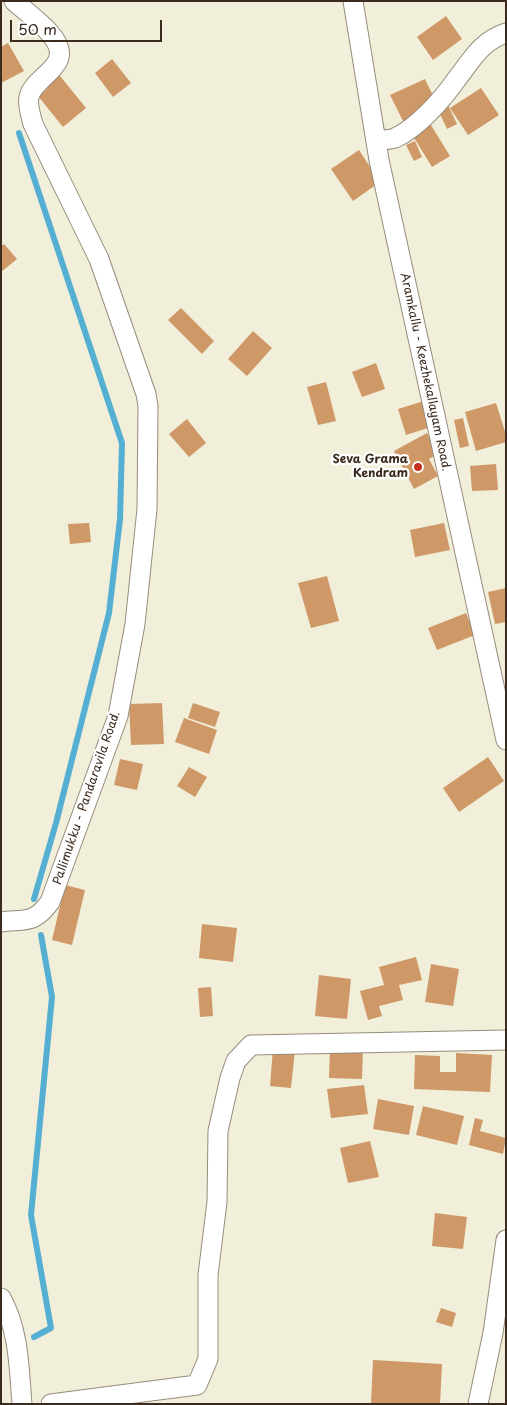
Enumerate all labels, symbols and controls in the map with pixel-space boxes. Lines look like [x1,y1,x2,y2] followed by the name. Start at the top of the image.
[12,10,165,42] scale bar
[18,17,57,40] text: 50 m
[397,271,453,473] street label: Aramkallu - Keezhekallayam Road.
[332,453,408,481] place label: Seva Grama Kendram
[412,461,424,473] marker: Seva Grama Kendram
[50,709,124,887] street label: Pallimukku - Pandaravila Road.

